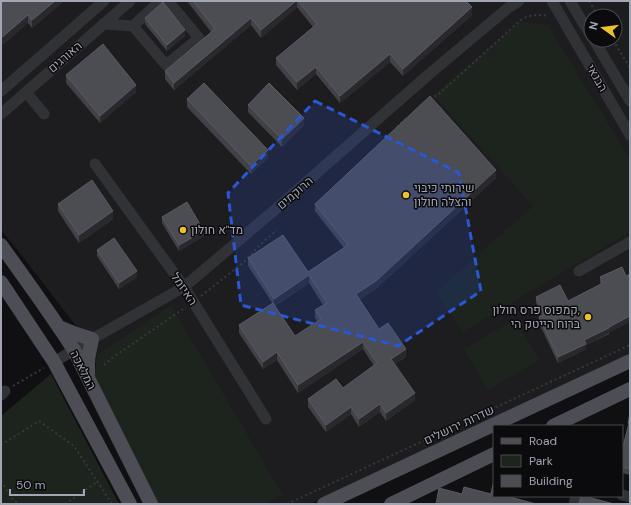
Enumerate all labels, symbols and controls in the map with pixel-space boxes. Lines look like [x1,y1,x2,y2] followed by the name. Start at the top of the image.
[583,8,623,48] north arrow
[586,20,601,31] text: N
[45,38,85,76] street label: האורגים
[583,61,611,95] street label: הבנאי
[274,173,316,213] street label: הרוקמים
[414,180,474,210] place label: שירותי כיבוי והצלה חולון
[401,190,411,200] marker: שירותי כיבוי והצלה חולון
[191,222,243,238] place label: מד"א חולון
[178,225,188,235] marker: מד"א חולון
[167,269,201,309] street label: האיזמל
[493,302,581,332] place label: קמפוס פרס חולון, ברוח הייטק הי
[583,312,593,322] marker: קמפוס פרס חולון, ברוח הייטק הי
[66,348,100,392] street label: המלאכה
[421,402,497,448] street label: שדרות ירושלים
[493,425,623,497] legend
[529,433,557,449] text: Road
[529,453,553,469] text: Park
[10,471,84,497] scale bar
[529,473,573,489] text: Building
[16,477,45,493] text: 50 m

